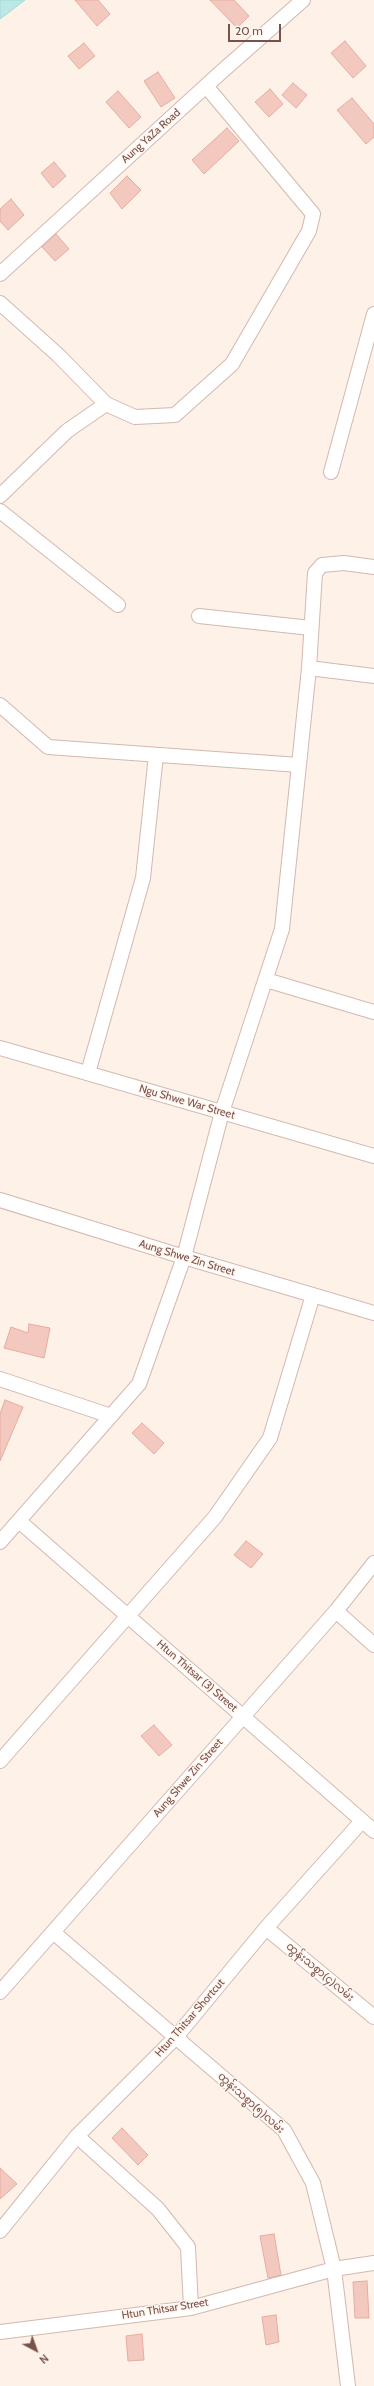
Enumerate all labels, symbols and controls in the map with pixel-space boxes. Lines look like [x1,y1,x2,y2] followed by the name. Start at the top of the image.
[230,16,283,42] scale bar
[235,23,263,38] text: 20 m
[119,106,183,166] street label: Aung YaZa Road
[138,1082,236,1122] street label: Ngu Shwe War Street
[137,1237,237,1279] street label: Aung Shwe Zin Street
[154,1637,240,1715] street label: Htun Thitsar (3) Street
[150,1736,226,1820] street label: Aung Shwe Zin Street
[283,1940,357,2004] street label: ထွန်းသစ္စာ(၄)လမ်း
[152,1976,228,2060] street label: Htun Thitsar Shortcut
[215,2070,287,2136] street label: ထွန်းသစ္စာ(၅)လမ်း
[121,2296,209,2322] street label: Htun Thitsar Street
[16,2330,56,2370] north arrow
[36,2351,51,2367] text: N

